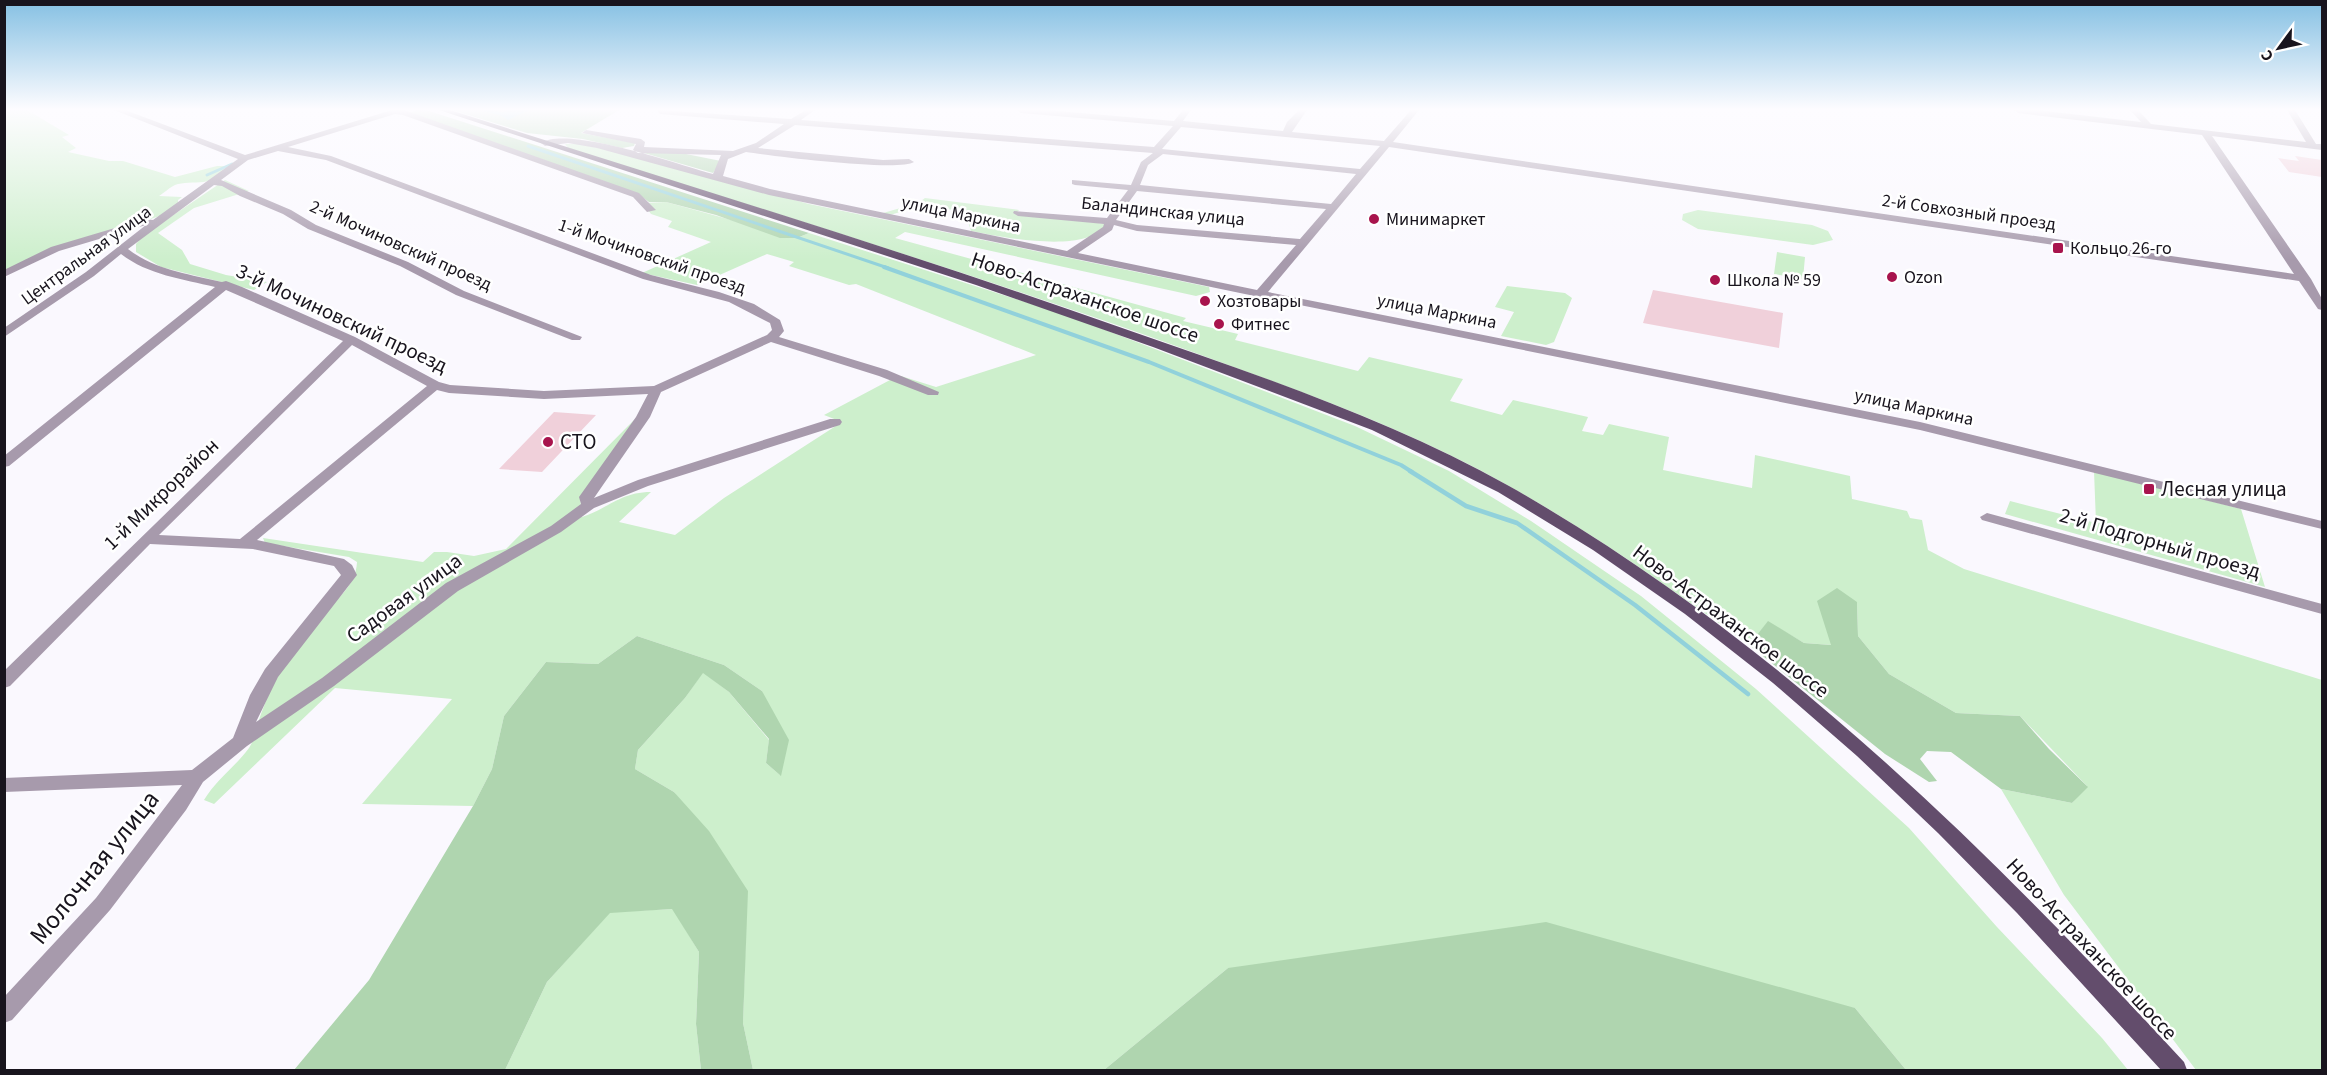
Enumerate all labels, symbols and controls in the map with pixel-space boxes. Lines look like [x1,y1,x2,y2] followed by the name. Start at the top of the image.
[2249,18,2309,78] north arrow
[2255,46,2279,66] text: С
[1880,188,2058,237] street label: 2-й Совхозный проезд
[899,190,1023,239] street label: улица Маркина
[1080,190,1246,233] street label: Баландинская улица
[306,194,496,297] street label: 2-й Мочиновский проезд
[16,200,157,311] street label: Центральная улица
[1386,207,1486,232] place label: Минимаркет
[1367,212,1381,226] marker: Минимаркет
[555,213,749,300] street label: 1-й Мочиновский проезд
[2070,236,2172,261] place label: Кольцо 26-го
[2051,241,2065,255] marker: Кольцо 26-го
[967,244,1203,350] street label: Ново-Астраханское шоссе
[231,256,453,380] street label: 3-й Мочиновский проезд
[1904,265,1943,290] place label: Ozon
[1727,268,1821,293] place label: Школа № 59
[1885,270,1899,284] marker: Ozon
[1708,273,1722,287] marker: Школа № 59
[1375,288,1499,335] street label: улица Маркина
[1217,289,1301,314] place label: Хозтовары
[1198,294,1212,308] marker: Хозтовары
[1231,312,1290,337] place label: Фитнес
[1212,317,1226,331] marker: Фитнес
[1852,383,1976,432] street label: улица Маркина
[560,427,596,457] place label: СТО
[96,431,226,557] street label: 1-й Микрорайон
[541,435,555,449] marker: СТО
[2161,474,2287,504] place label: Лесная улица
[2142,482,2156,496] marker: Лесная улица
[2056,500,2264,586] street label: 2-й Подгорный проезд
[1626,537,1836,705] street label: Ново-Астраханское шоссе
[340,546,468,650] street label: Садовая улица
[21,782,168,952] street label: Молочная улица
[1999,851,2185,1047] street label: Ново-Астраханское шоссе

